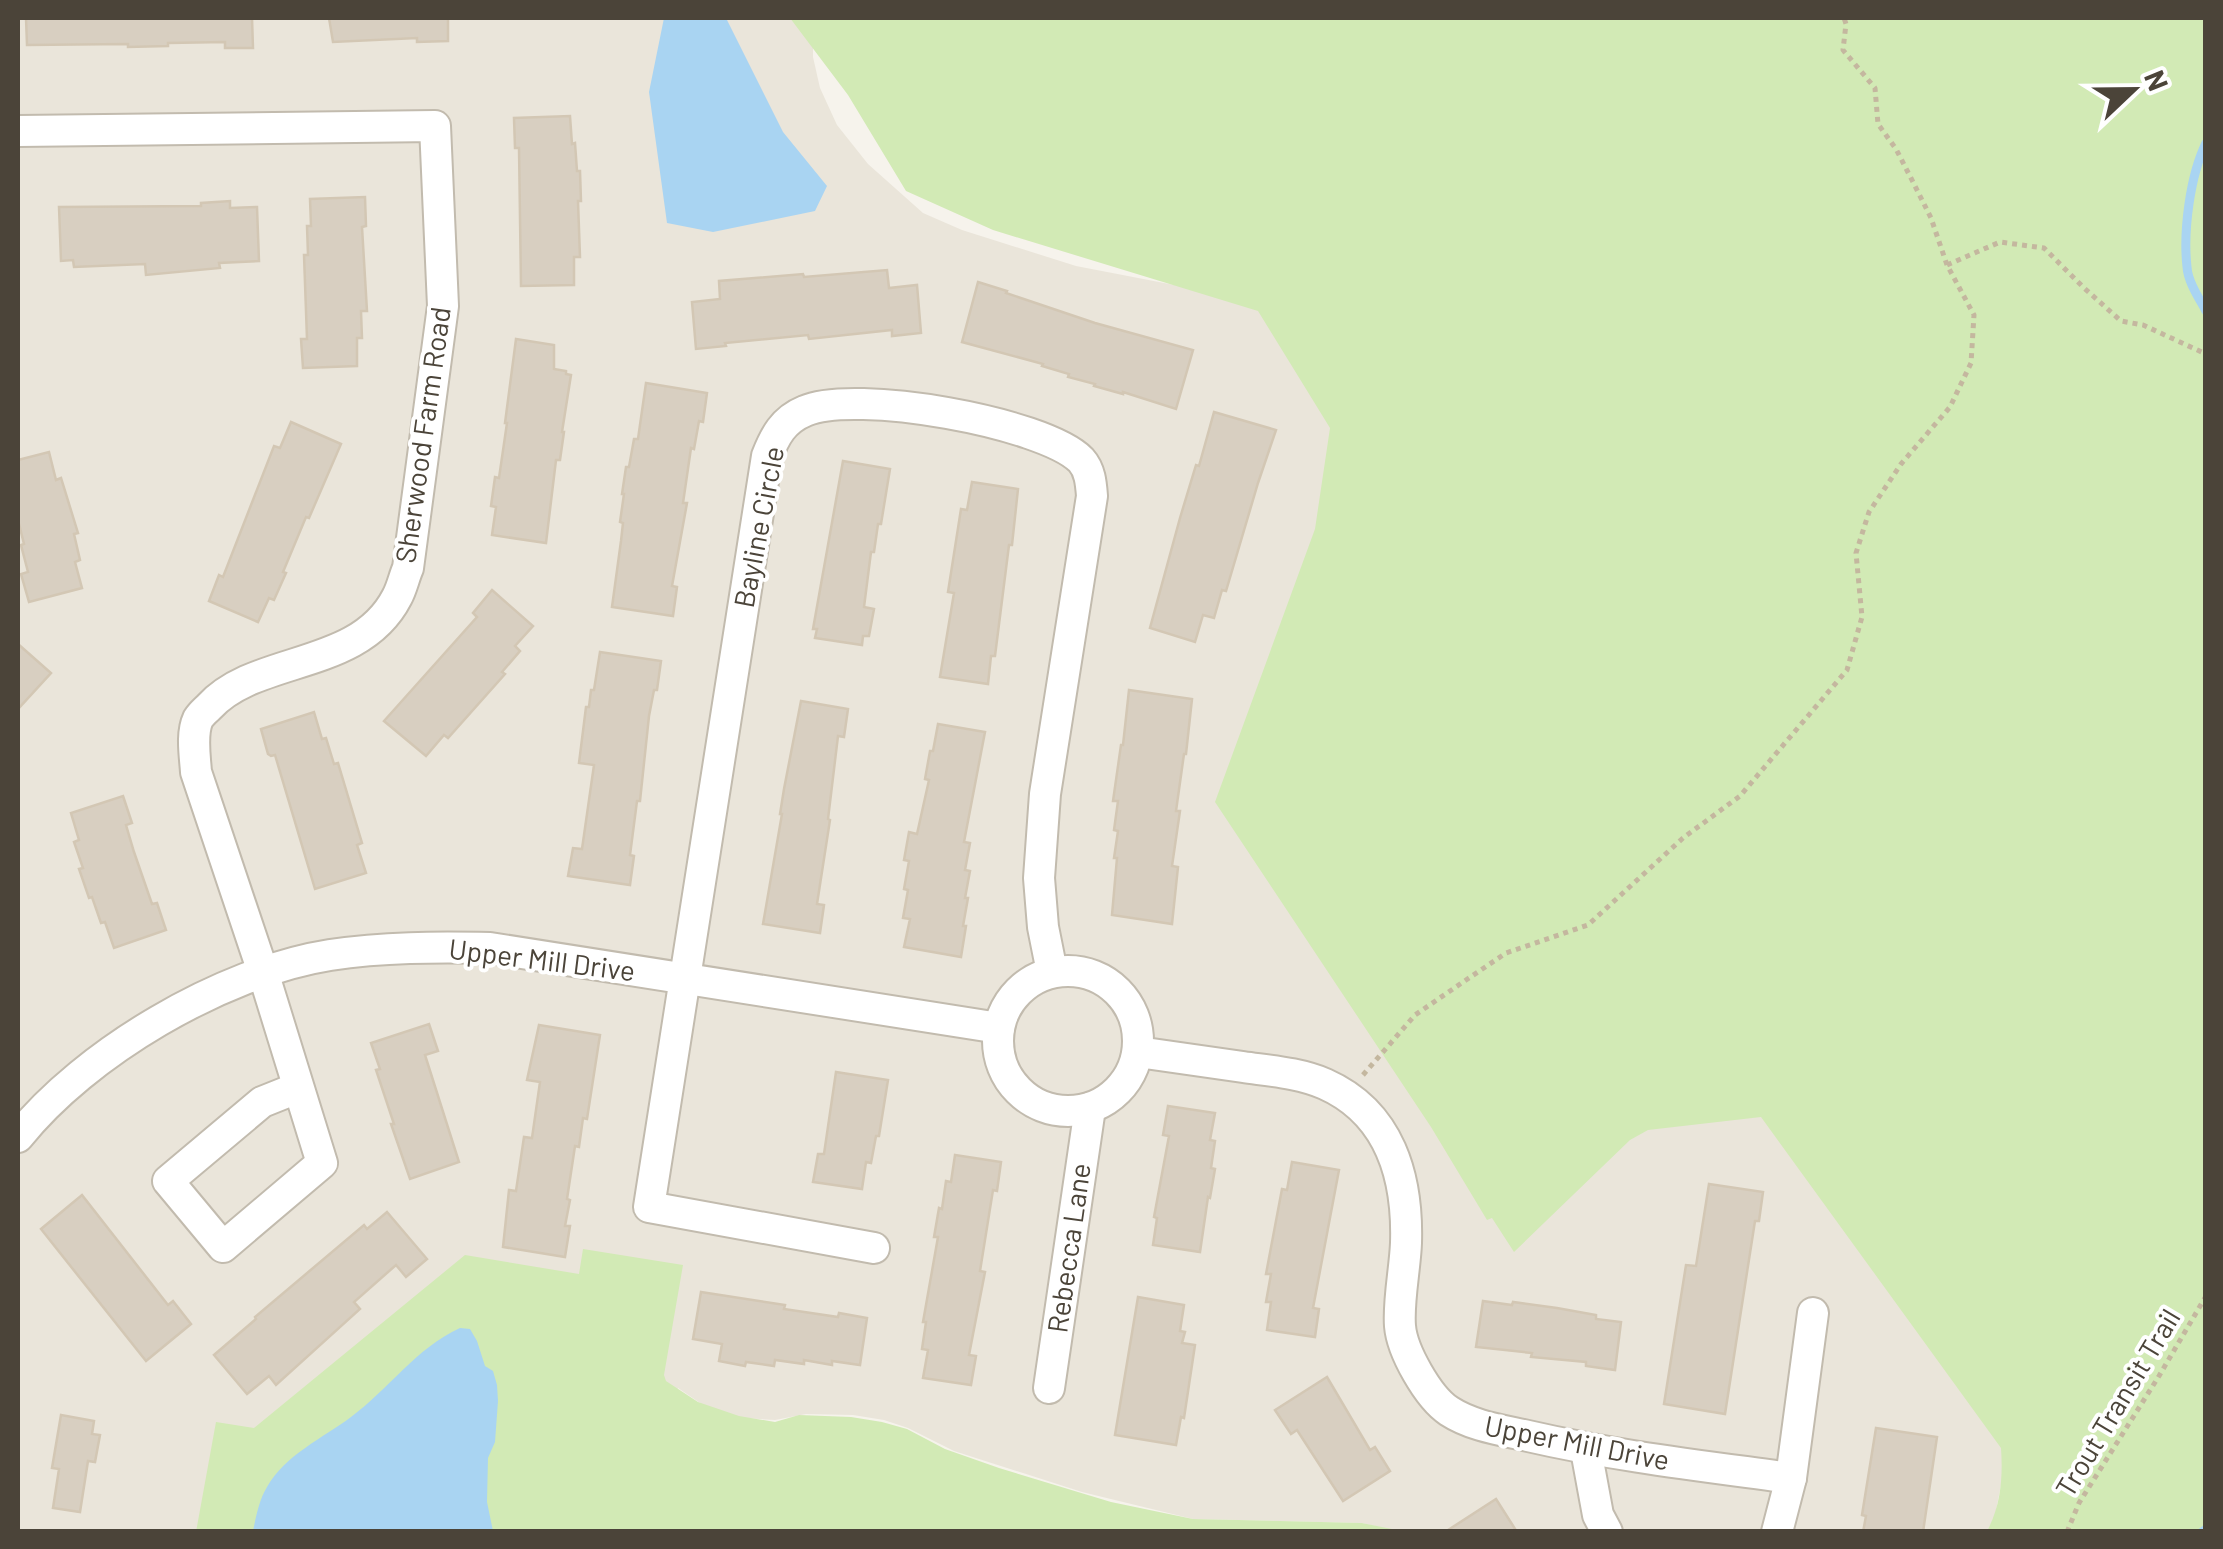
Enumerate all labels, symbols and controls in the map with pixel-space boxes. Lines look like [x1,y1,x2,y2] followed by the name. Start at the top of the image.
[2083,40,2183,140] north arrow
[2138,65,2176,95] text: N
[387,305,457,565] street label: Sherwood Farm Road
[726,443,790,610] street label: Bayline Circle
[447,931,637,987] street label: Upper Mill Drive
[1039,1161,1097,1335] street label: Rebecca Lane
[2048,1302,2187,1503] street label: Trout Transit Trail
[1482,1407,1673,1477] street label: Upper Mill Drive

